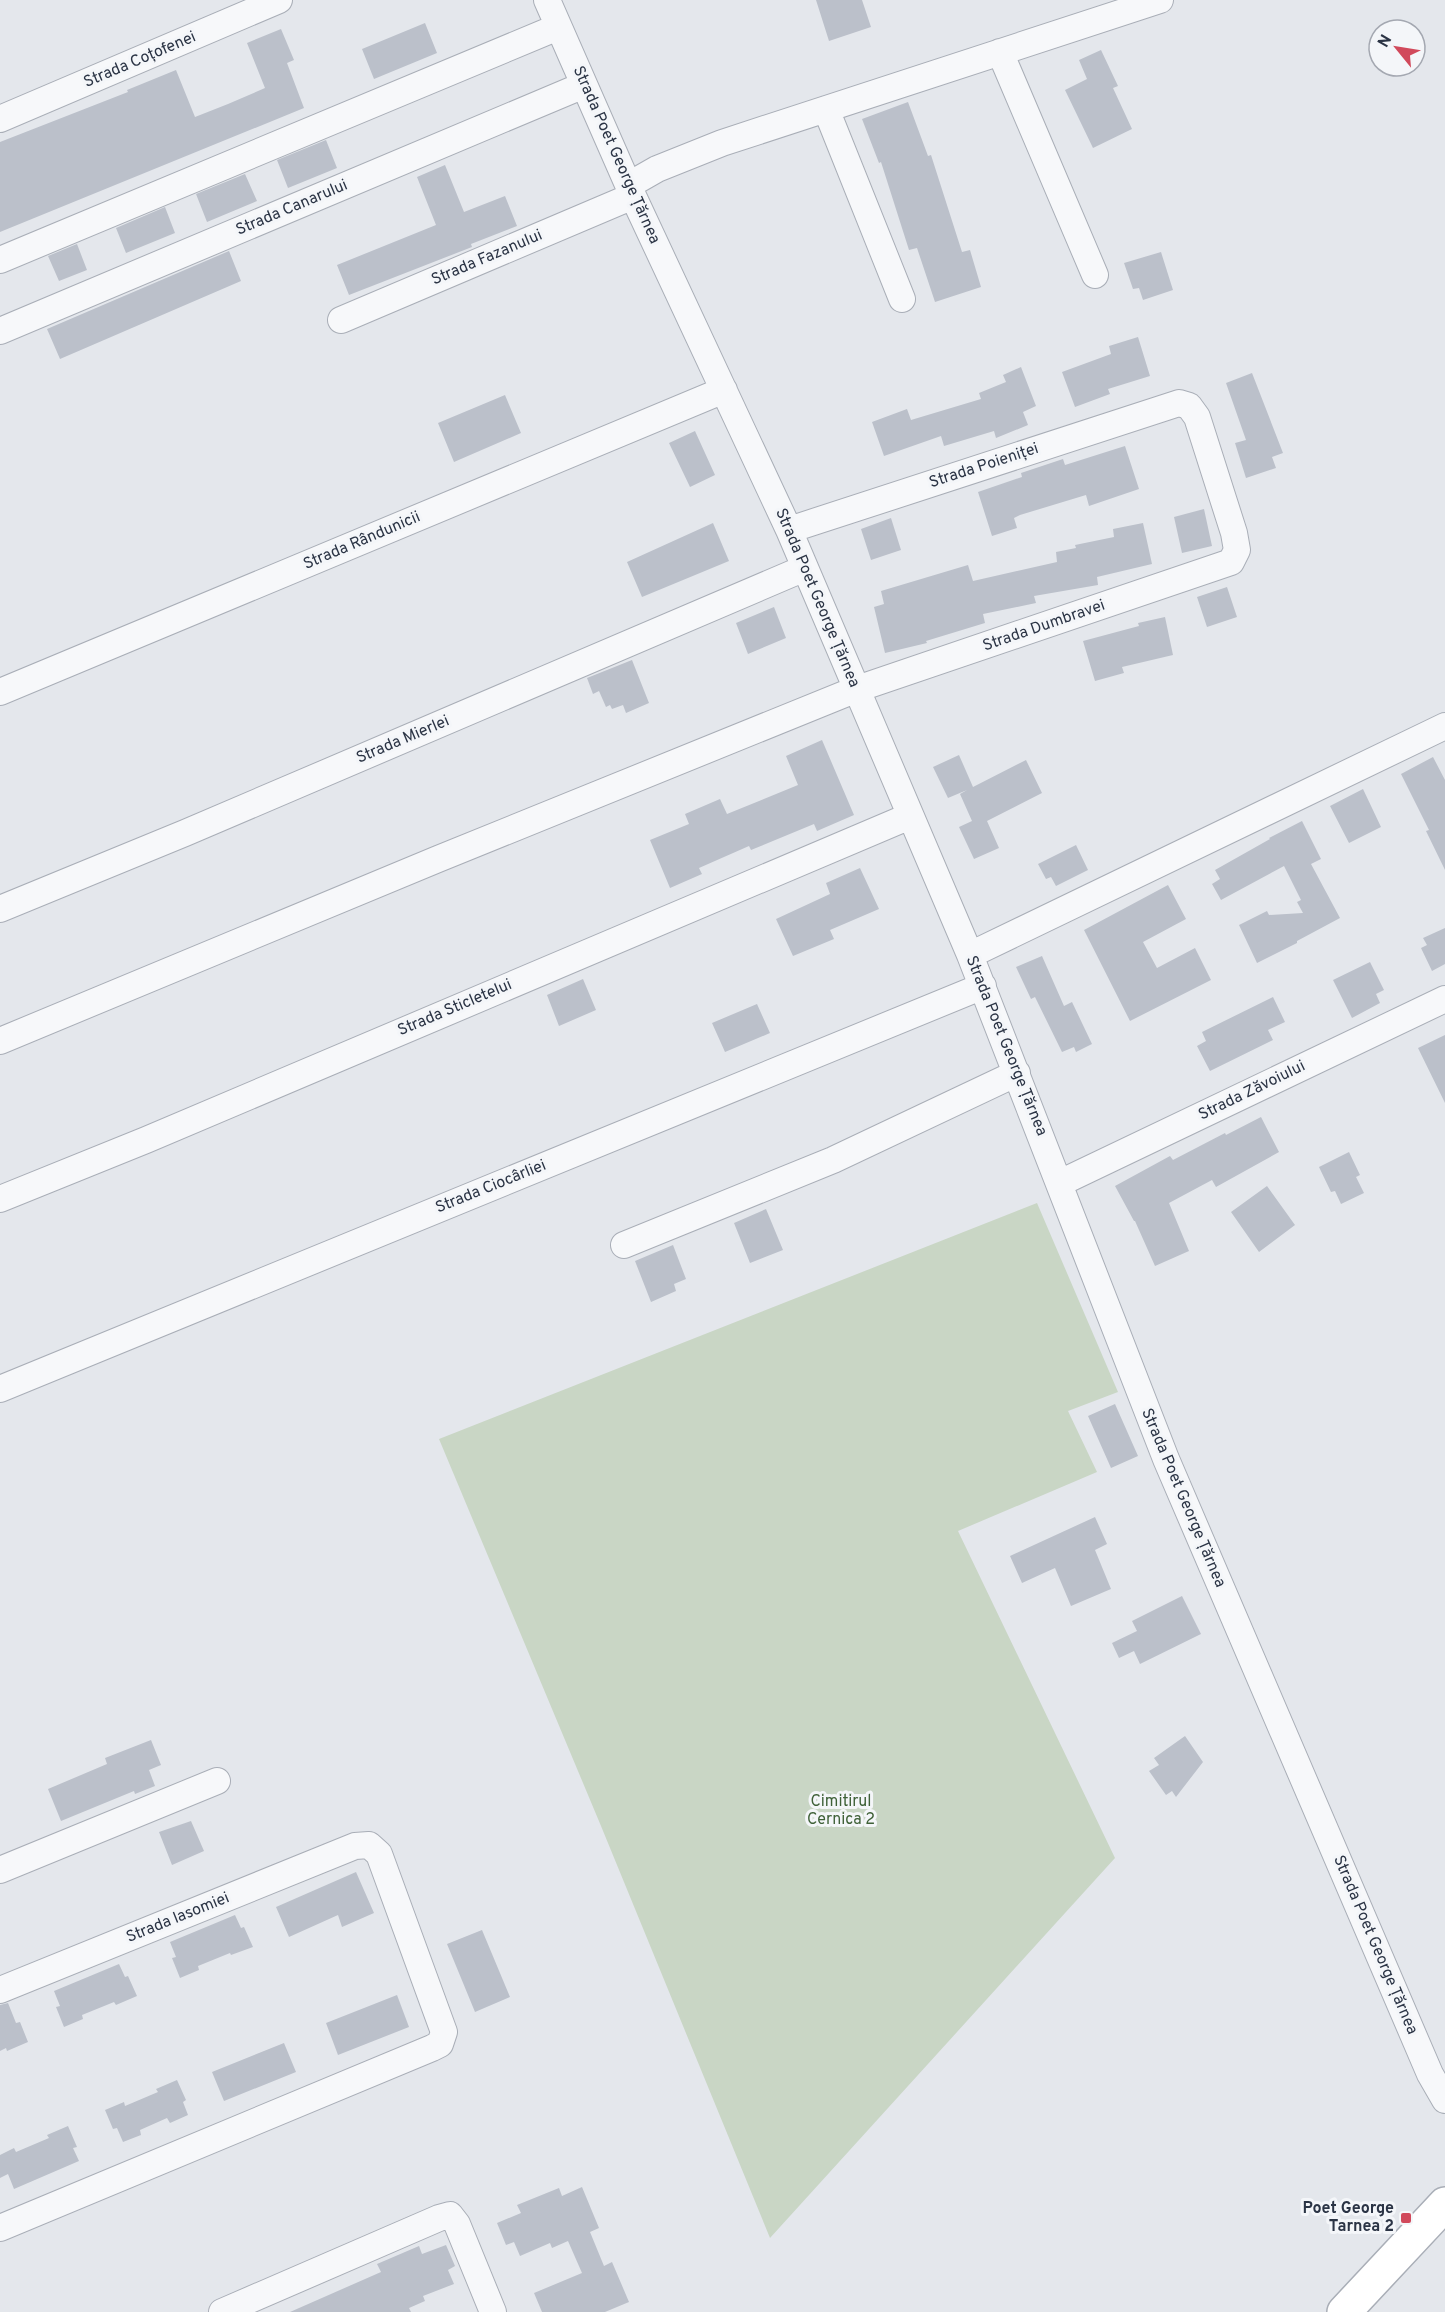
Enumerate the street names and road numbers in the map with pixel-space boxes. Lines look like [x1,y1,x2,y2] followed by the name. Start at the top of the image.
[81,27,199,93] street label: Strada Coțofenei
[568,63,664,247] street label: Strada Poet George Țărnea
[233,175,351,241] street label: Strada Canarului
[428,226,546,290] street label: Strada Fazanului
[927,439,1041,493] street label: Strada Poieniței
[770,505,864,691] street label: Strada Poet George Țărnea
[300,507,424,575] street label: Strada Rândunicii
[980,596,1108,656] street label: Strada Dumbravei
[353,711,453,769] street label: Strada Mierlei
[961,953,1051,1139] street label: Strada Poet George Țărnea
[395,975,515,1041] street label: Strada Sticletelui
[1195,1056,1309,1126] street label: Strada Zăvoiului
[433,1156,549,1218] street label: Strada Ciocârliei
[1136,1405,1230,1591] street label: Strada Poet George Țărnea
[1328,1852,1422,2038] street label: Strada Poet George Țărnea
[123,1888,233,1948] street label: Strada Iasomiei

